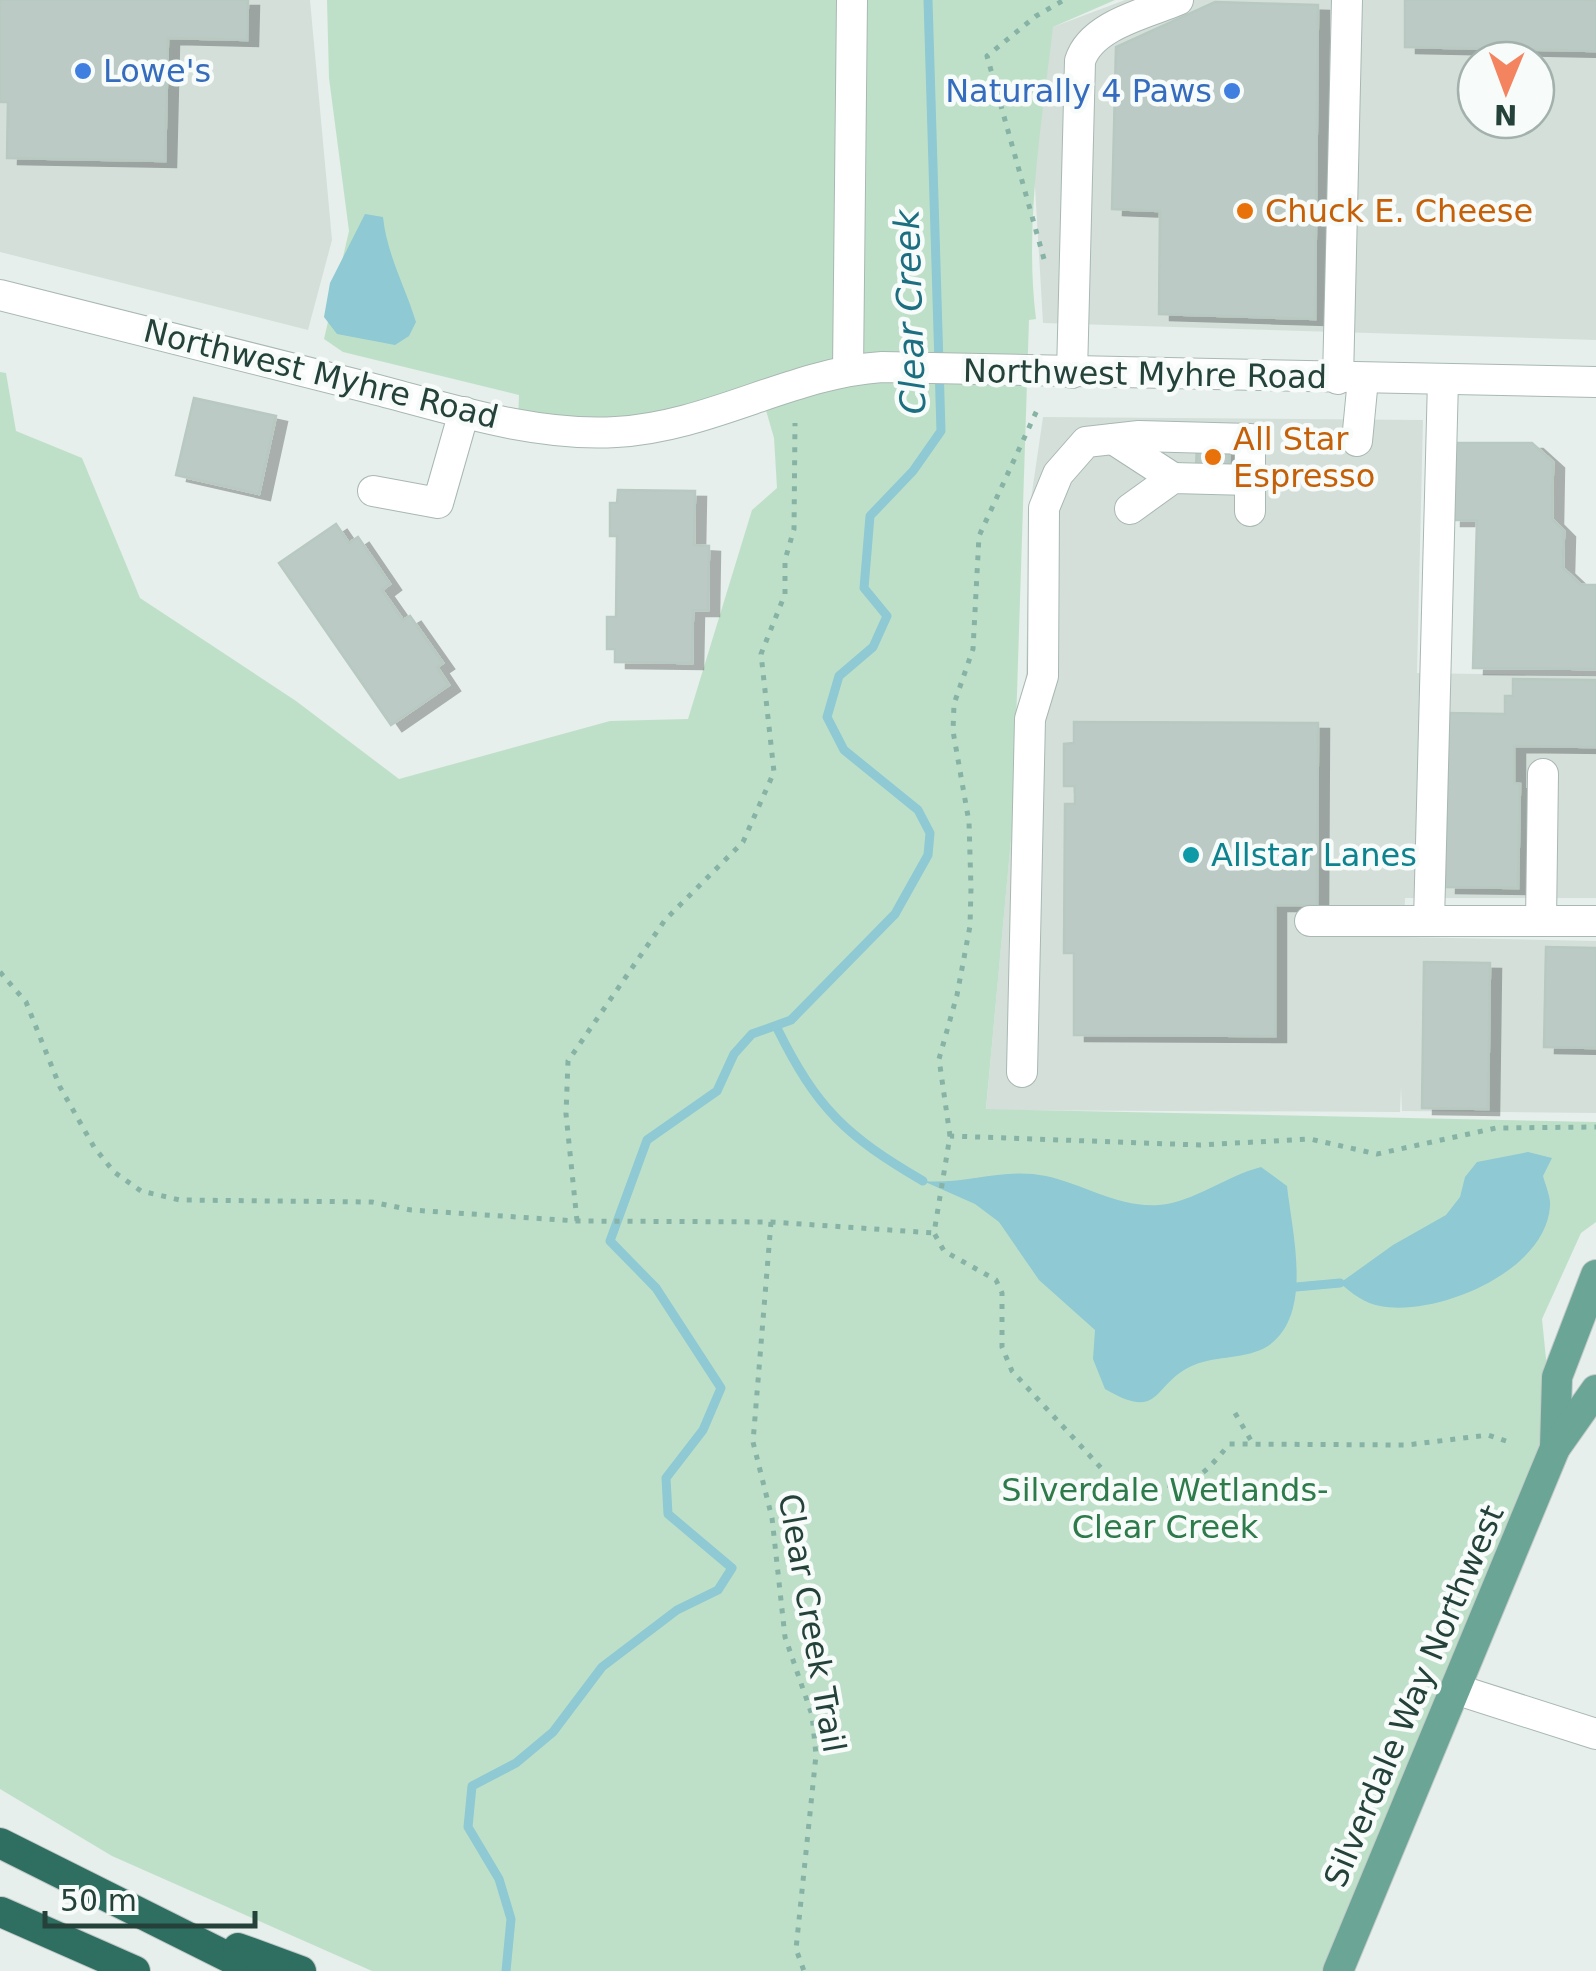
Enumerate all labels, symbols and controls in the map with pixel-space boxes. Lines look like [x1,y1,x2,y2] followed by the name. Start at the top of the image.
[1456,40,1556,140] north arrow
[103,52,211,90] place label: Lowe's
[72,60,94,82] marker: Lowe's
[945,72,1212,110] place label: Naturally 4 Paws
[1221,80,1243,102] marker: Naturally 4 Paws
[1494,98,1518,131] text: N
[1265,192,1533,230] place label: Chuck E. Cheese
[1234,200,1256,222] marker: Chuck E. Cheese
[886,207,934,415] water label: Clear Creek
[140,312,502,436] street label: Northwest Myhre Road
[963,352,1327,396] street label: Northwest Myhre Road
[1233,420,1375,495] place label: All Star Espresso
[1202,446,1224,468] marker: All Star Espresso
[1211,836,1417,874] place label: Allstar Lanes
[1180,844,1202,866] marker: Allstar Lanes
[1001,1471,1329,1546] park label: Silverdale Wetlands- Clear Creek
[771,1491,853,1755] street label: Clear Creek Trail
[1316,1499,1512,1893] street label: Silverdale Way Northwest
[45,1866,255,1928] scale bar
[60,1883,137,1918] text: 50 m

